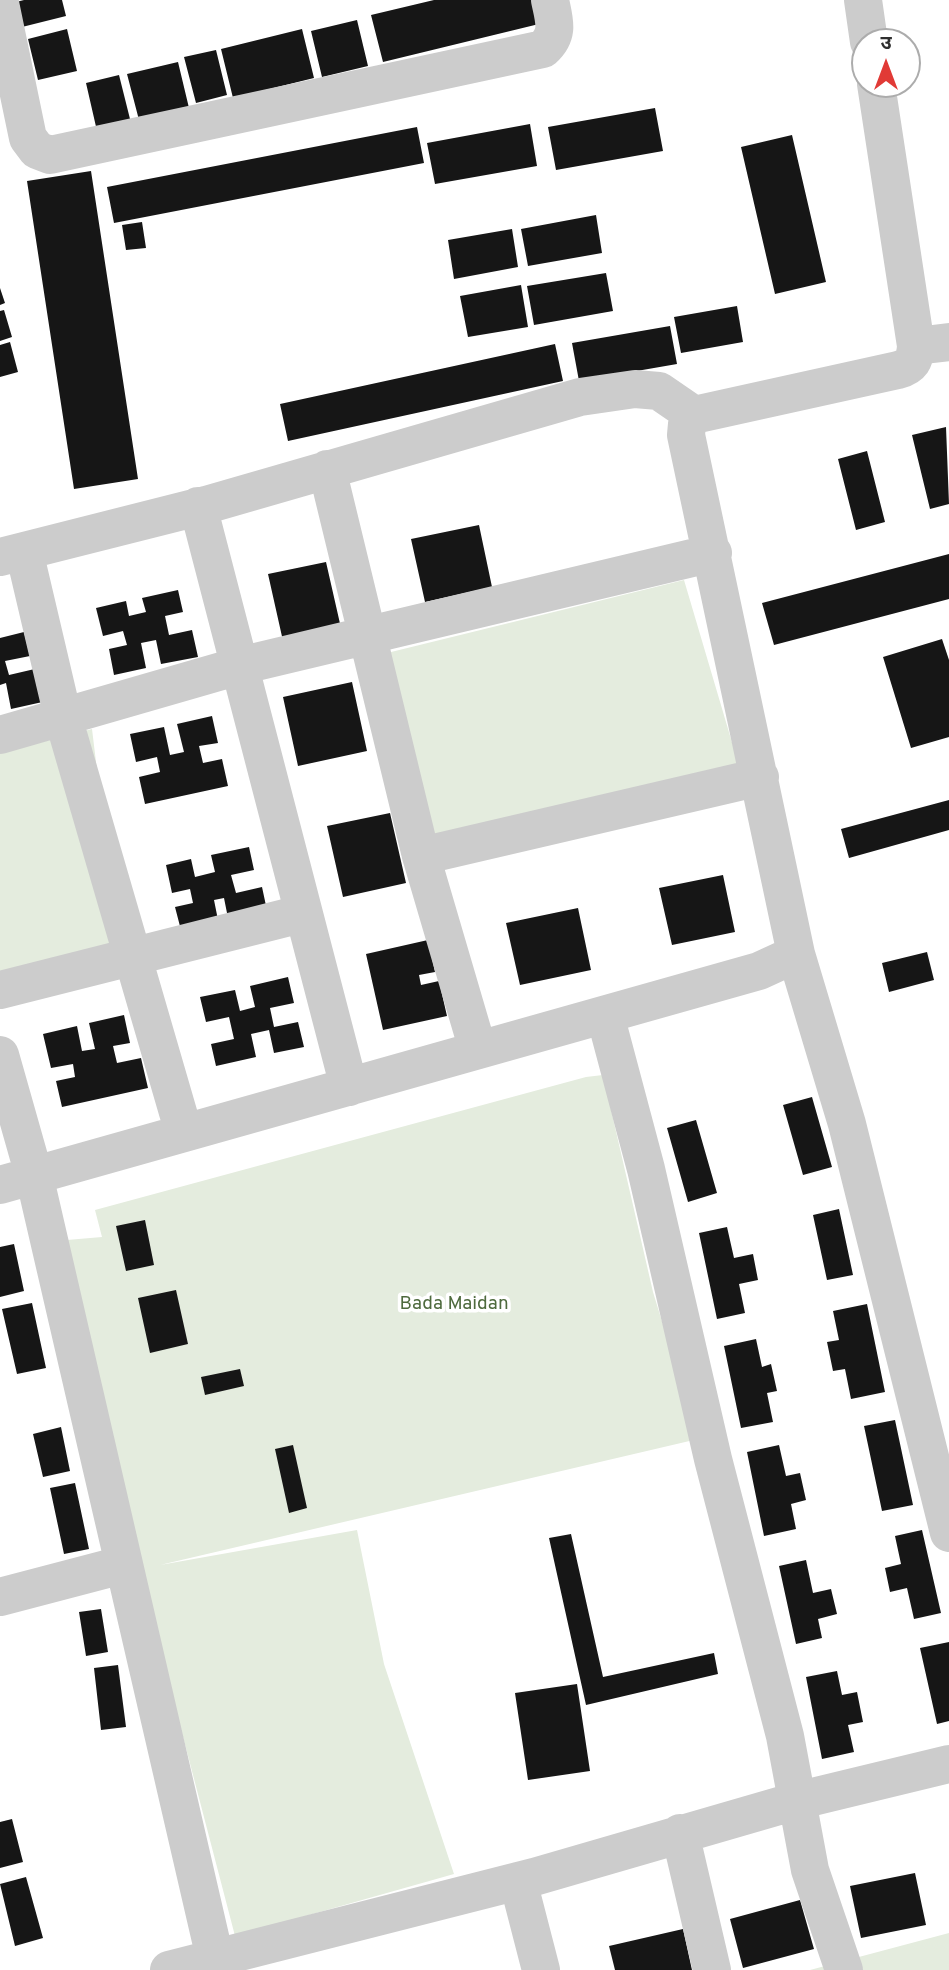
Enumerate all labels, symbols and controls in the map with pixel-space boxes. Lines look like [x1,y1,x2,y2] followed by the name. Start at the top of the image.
[851,28,921,98] north arrow
[880,32,892,56] text: उ
[399,1294,509,1316] park label: Bada Maidan

